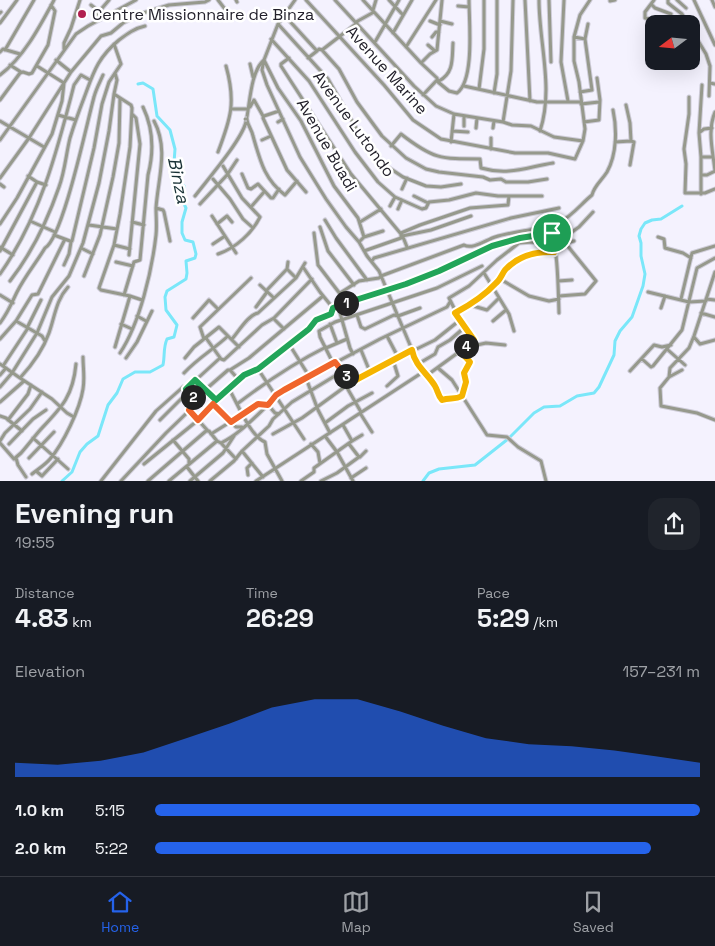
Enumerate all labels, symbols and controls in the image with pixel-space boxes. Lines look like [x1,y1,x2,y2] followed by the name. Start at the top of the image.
[92,4,314,25] place label: Centre Missionnaire de Binza
[76,8,88,20] marker: Centre Missionnaire de Binza
[645,15,700,70] north arrow
[645,15,700,70] map controls
[341,21,433,119] street label: Avenue Marine
[308,67,400,181] street label: Avenue Lutondo
[292,95,362,195] street label: Avenue Buadi
[163,155,195,206] water label: Binza
[531,212,573,254] pin
[538,219,566,247] icon: arrive
[334,290,358,316] pin: 1
[343,294,350,312] text: 1
[454,334,478,358] pin: 4
[462,337,471,355] text: 4
[334,364,358,388] pin: 3
[342,367,351,385] text: 3
[180,384,206,410] pin: 2
[189,388,198,406] text: 2
[15,495,174,531] text: Evening run
[648,498,700,550] button: share
[15,532,55,553] text: 19:55
[15,584,75,602] text: Distance
[246,584,278,602] text: Time
[477,584,510,602] text: Pace
[15,602,69,634] text: 4.83
[246,602,314,634] text: 26:29
[477,602,530,634] text: 5:29
[69,613,92,631] text: km
[530,613,558,631] text: /km
[15,661,85,682] text: Elevation
[623,661,700,682] text: 157–231 m
[15,800,64,821] text: 1.0 km
[95,800,125,821] text: 5:15
[15,838,66,859] text: 2.0 km
[95,838,128,859] text: 5:22
[101,888,139,936] tab: Home
[342,888,371,936] tab: Map
[573,888,614,936] tab: Saved

